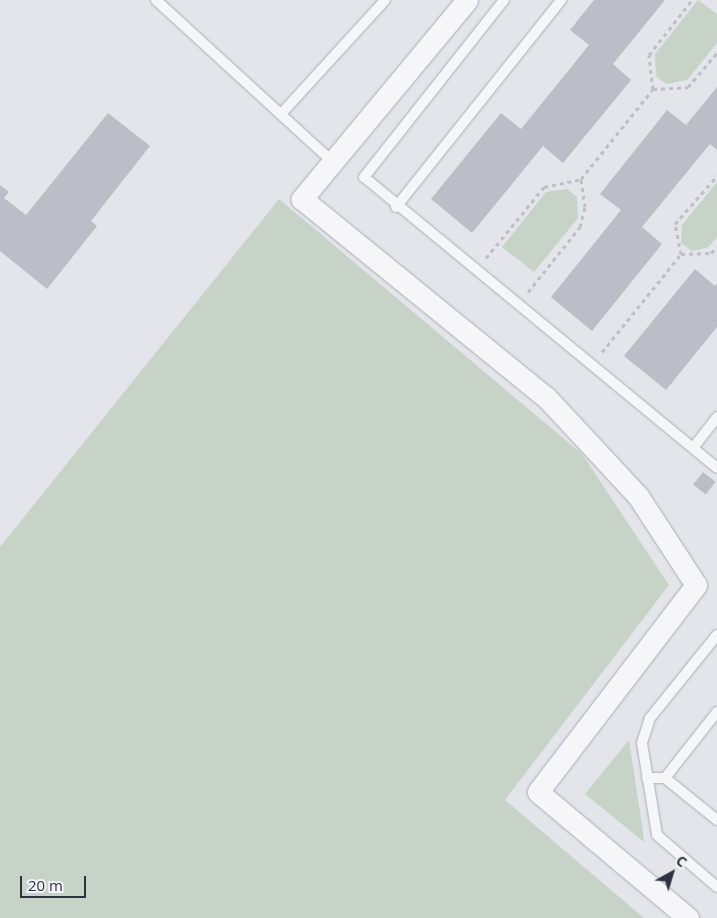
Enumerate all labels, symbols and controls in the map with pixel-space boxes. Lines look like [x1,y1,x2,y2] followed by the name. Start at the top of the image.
[647,848,697,898] north arrow
[672,851,691,871] text: С
[22,866,89,898] scale bar
[28,875,63,895] text: 20 m

